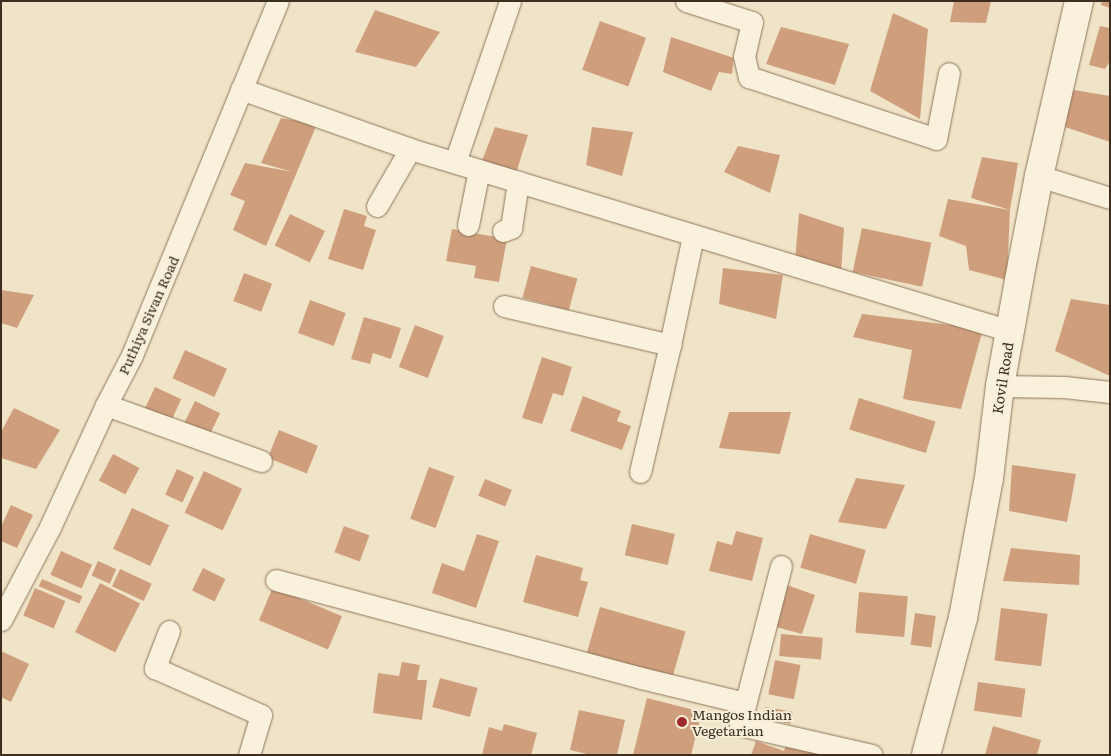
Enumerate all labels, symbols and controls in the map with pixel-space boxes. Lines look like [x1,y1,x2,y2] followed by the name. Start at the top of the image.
[114,253,182,377] street label: Puthiya Sivan Road
[988,341,1016,415] street label: Kovil Road
[692,706,792,739] place label: Mangos Indian Vegetarian
[676,716,688,728] marker: Mangos Indian Vegetarian

